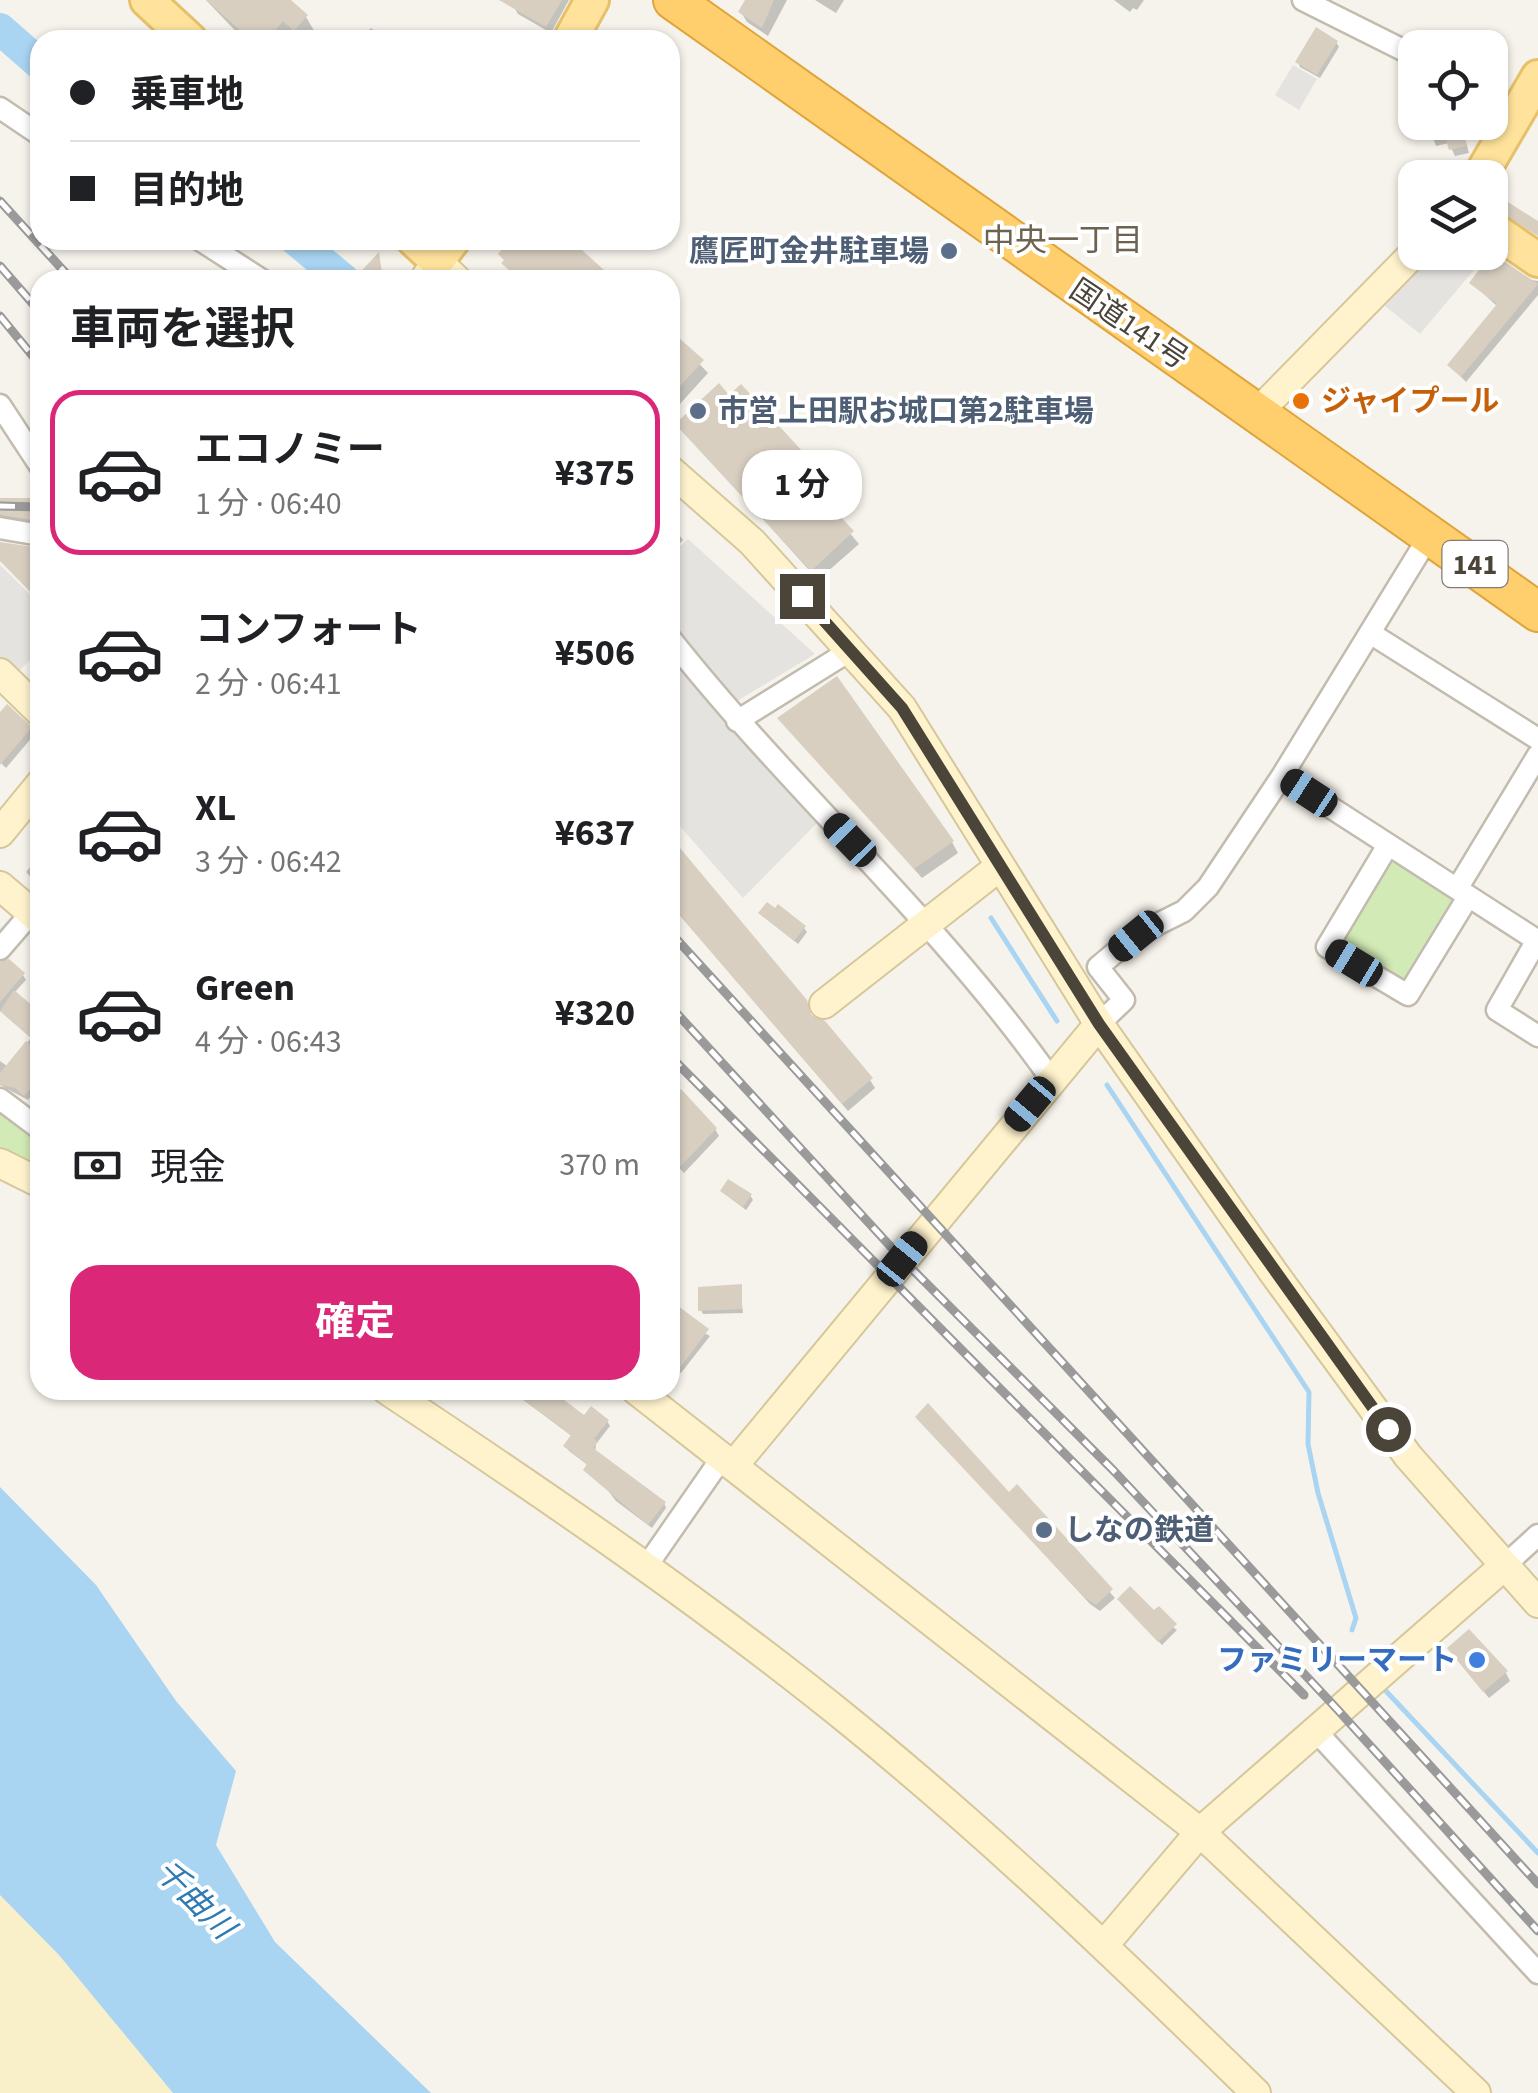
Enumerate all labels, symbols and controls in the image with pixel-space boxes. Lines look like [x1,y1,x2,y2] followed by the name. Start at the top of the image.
[1398,30,1508,270] map controls
[1398,30,1508,140] button: locate
[130,68,244,122] text: 乗車地
[1398,160,1508,270] button: layers
[130,164,244,218] text: 目的地
[983,218,1143,264] district label: 中央一丁目
[689,230,929,273] place label: 鷹匠町金井駐車場
[938,240,960,262] marker: 鷹匠町金井駐車場
[1061,269,1197,380] street label: 国道141号
[70,298,295,362] text: 車両を選択
[1321,380,1500,423] place label: ジャイプール
[718,390,1094,433] place label: 市営上田駅お城口第2駐車場
[1290,390,1312,412] marker: ジャイプール
[687,400,709,422] marker: 市営上田駅お城口第2駐車場
[195,423,385,477] text: エコノミー
[75,428,165,518] icon: car
[555,446,635,500] text: ¥375
[742,451,862,521] callout: 1 分
[774,462,830,508] text: 1 分
[195,481,342,527] text: 1 分 · 06:40
[1442,541,1508,587] road number: 141
[780,574,825,619] route end
[195,603,422,657] text: コンフォート
[75,608,165,698] icon: car
[555,626,635,680] text: ¥506
[195,661,342,707] text: 2 分 · 06:41
[1276,764,1342,822] car
[195,781,236,835] text: XL
[75,788,165,878] icon: car
[555,806,635,860] text: ¥637
[818,808,882,872] car
[195,839,342,885] text: 3 分 · 06:42
[1103,905,1169,967] car
[1321,935,1387,991] car
[195,961,295,1015] text: Green
[75,968,165,1058] icon: car
[555,986,635,1040] text: ¥320
[195,1019,342,1065] text: 4 分 · 06:43
[999,1071,1061,1137] car
[70,1138,125,1193] icon: cash
[150,1141,226,1195] text: 現金
[559,1142,640,1188] text: 370 m
[871,1226,933,1292] car
[70,1265,640,1380] button: 確定
[1366,1407,1411,1452] route start
[1064,1509,1214,1552] place label: しなの鉄道
[1033,1519,1055,1541] marker: しなの鉄道
[1217,1639,1457,1682] place label: ファミリーマート
[1466,1649,1488,1671] marker: ファミリーマート
[144,1849,247,1952] water label: 千曲川

